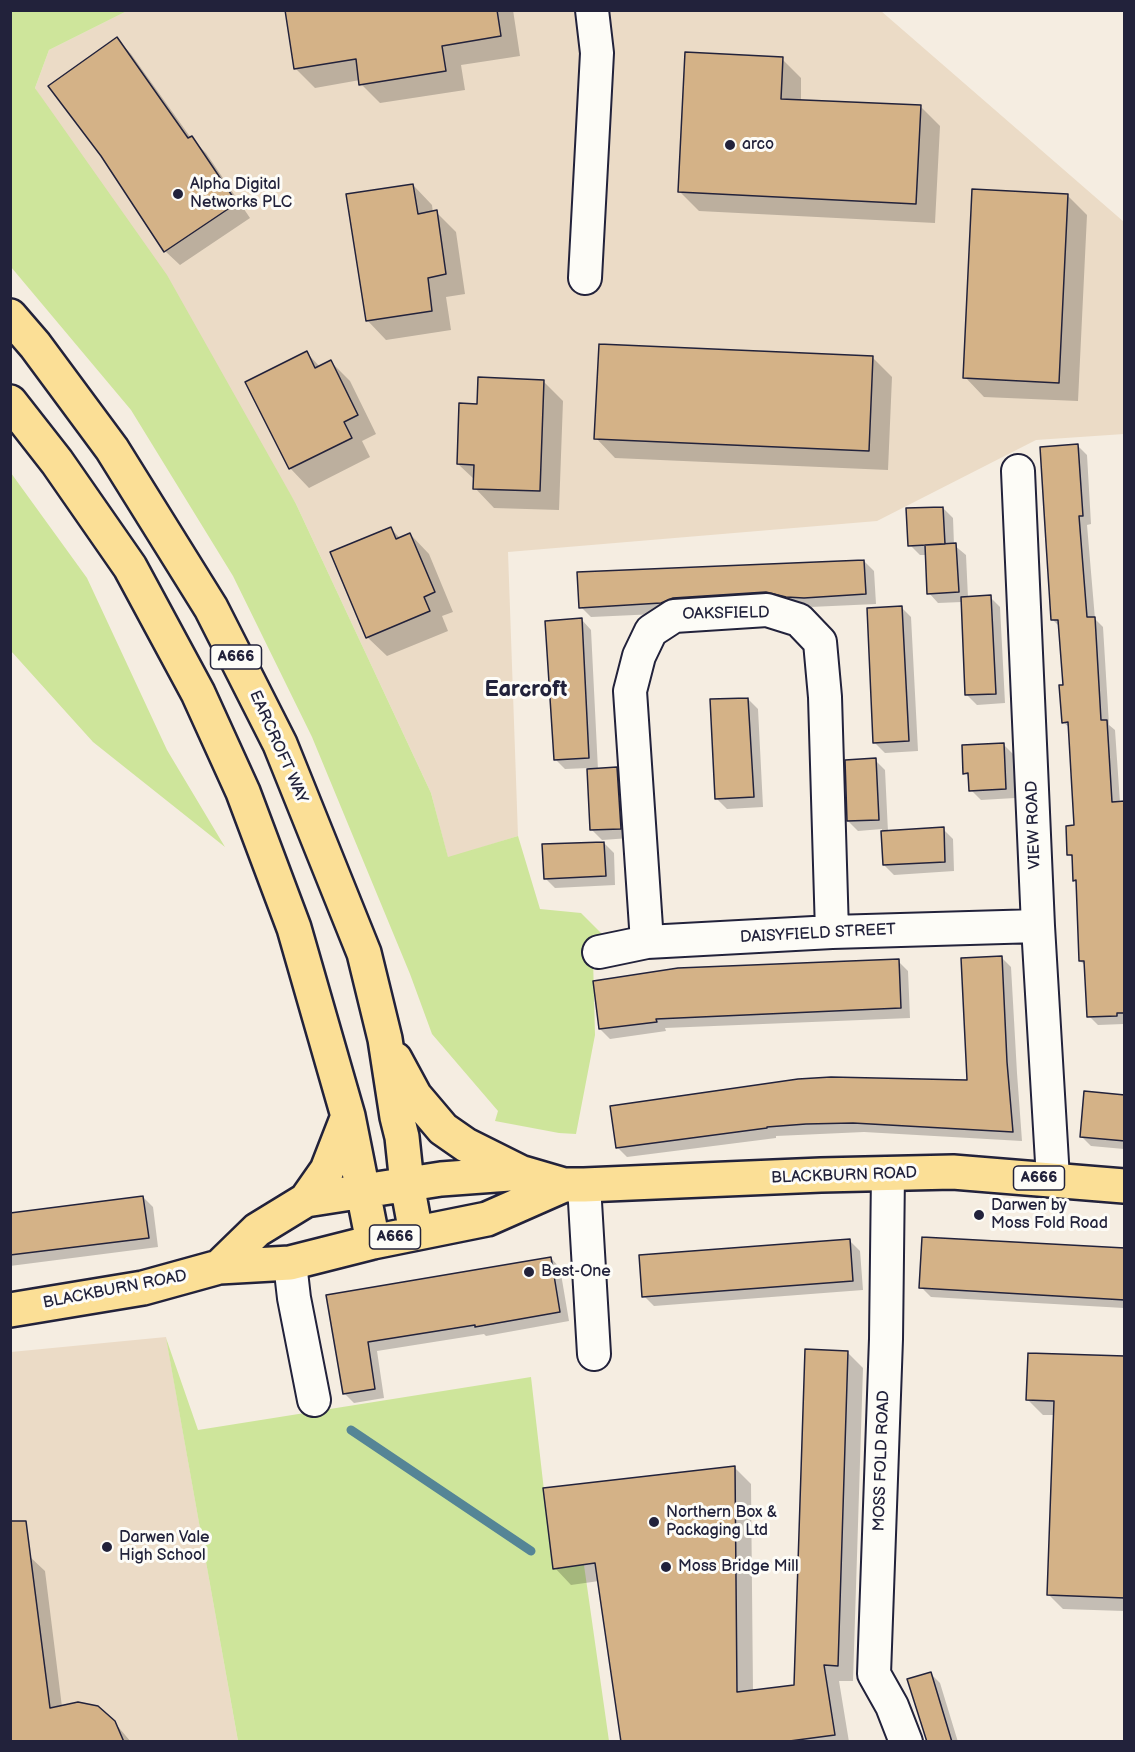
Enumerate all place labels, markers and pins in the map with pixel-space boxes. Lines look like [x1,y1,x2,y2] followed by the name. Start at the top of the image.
[742,135,774,155] place label: arco
[723,138,737,152] marker: arco
[190,175,292,213] place label: Alpha Digital Networks PLC
[171,187,185,201] marker: Alpha Digital Networks PLC
[991,1196,1108,1234] place label: Darwen by Moss Fold Road
[972,1208,986,1222] marker: Darwen by Moss Fold Road
[541,1262,611,1282] place label: Best-One
[522,1265,536,1279] marker: Best-One
[666,1503,777,1541] place label: Northern Box & Packaging Ltd
[647,1515,661,1529] marker: Northern Box & Packaging Ltd
[119,1528,209,1566] place label: Darwen Vale High School
[100,1540,114,1554] marker: Darwen Vale High School
[678,1557,798,1577] place label: Moss Bridge Mill
[659,1560,673,1574] marker: Moss Bridge Mill

